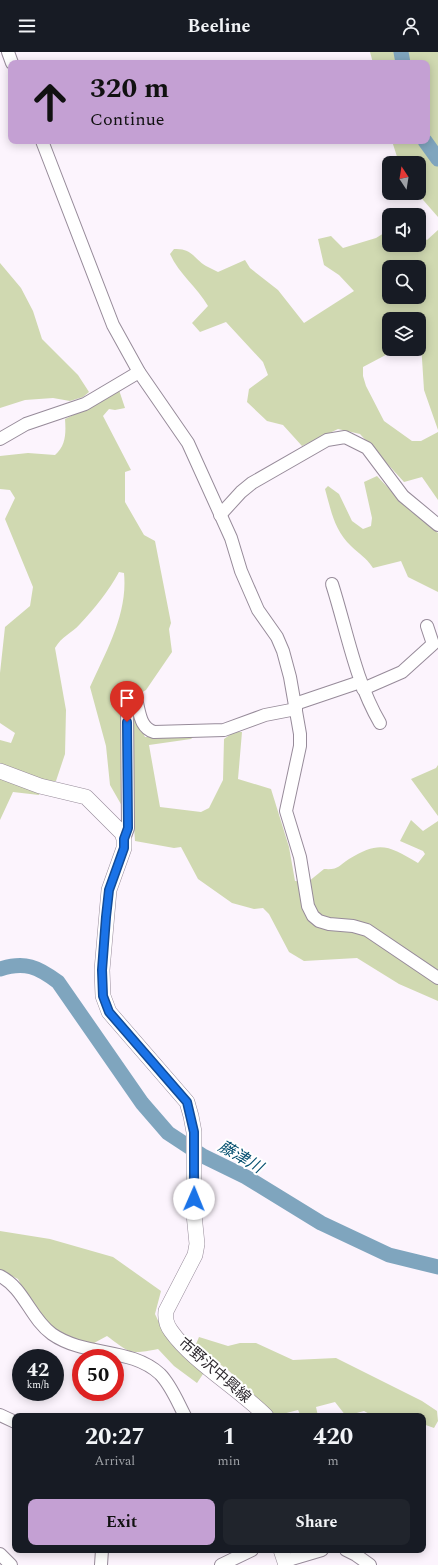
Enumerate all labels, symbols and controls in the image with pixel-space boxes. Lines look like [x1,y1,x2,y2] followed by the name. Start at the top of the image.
[188,13,250,40] text: Beeline
[16,15,38,37] icon: menu
[400,15,422,37] icon: person
[90,67,169,110] text: 320 m
[24,76,76,128] icon: ahead
[90,106,165,133] text: Continue
[382,156,426,200] north arrow
[382,156,426,356] map controls
[382,208,426,252] button: sound
[382,260,426,304] button: search
[382,312,426,356] button: layers
[110,681,144,722] pin
[116,687,138,709] icon: arrive
[214,1134,269,1180] water label: 藤津川
[173,1178,215,1220] position arrow
[173,1332,256,1409] street label: 市野沢中興線
[72,1349,124,1401] speed limit sign: 50
[27,1355,49,1385] text: 42
[27,1377,49,1393] text: km/h
[85,1419,145,1455] text: 20:27
[222,1419,236,1455] text: 1
[313,1419,353,1455] text: 420
[95,1451,135,1471] text: Arrival
[218,1451,240,1471] text: min
[328,1451,339,1471] text: m
[28,1499,215,1545] button: Exit
[223,1499,410,1545] button: Share

